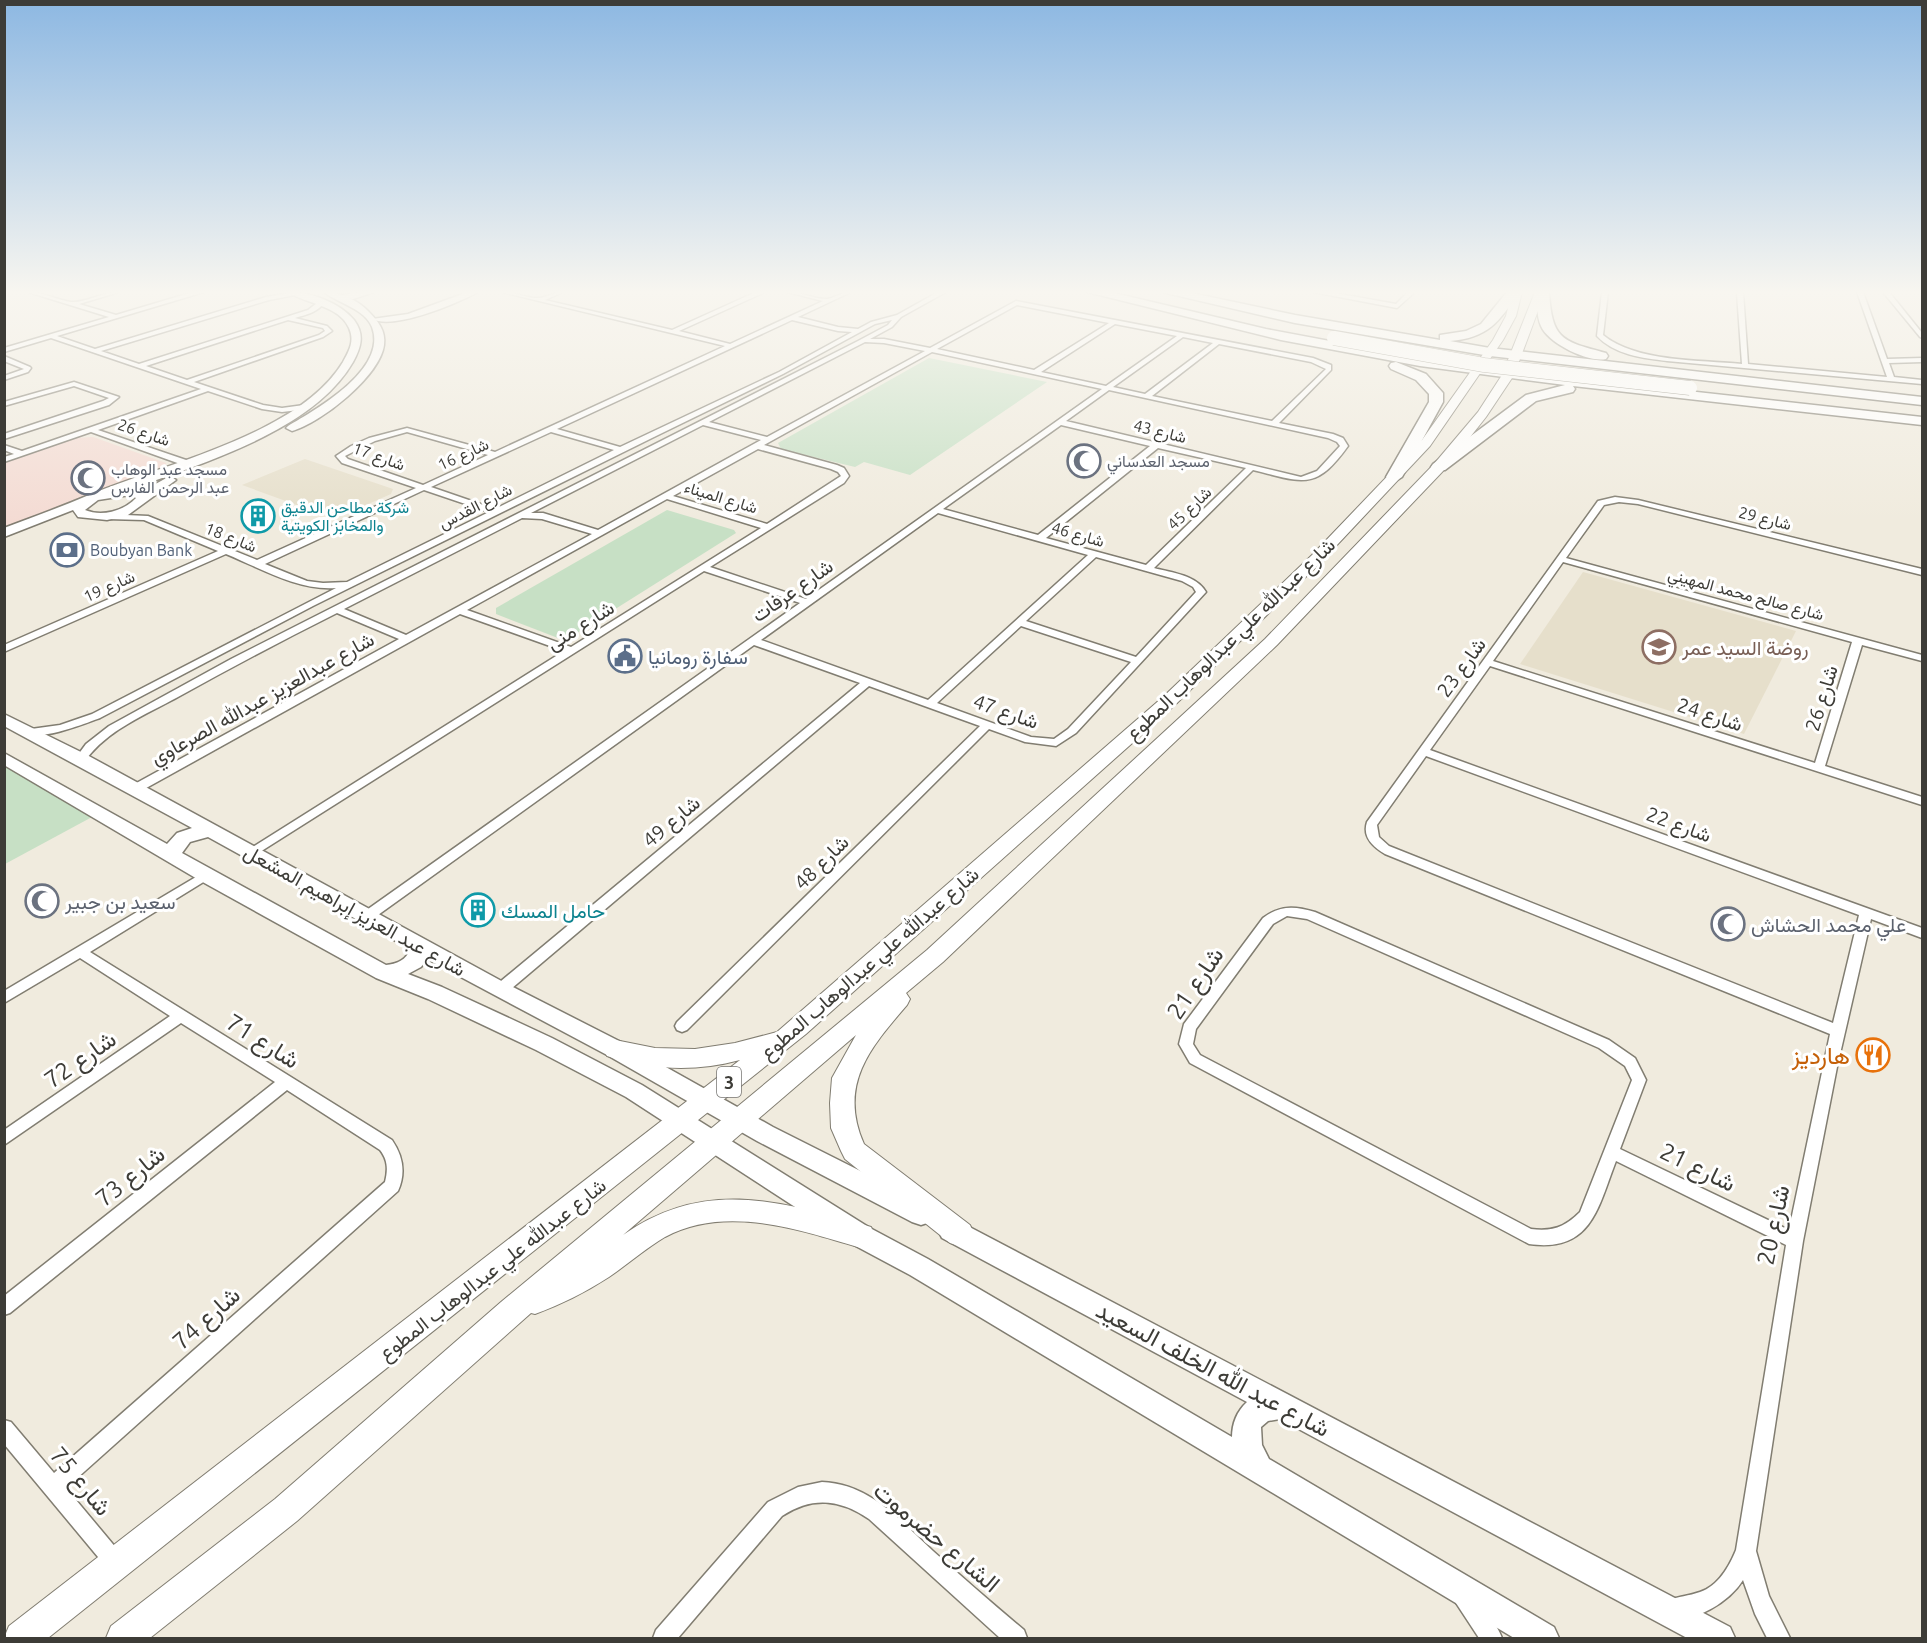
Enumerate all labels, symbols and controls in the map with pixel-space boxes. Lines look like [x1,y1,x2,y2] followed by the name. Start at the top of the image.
[115,415,172,452] street label: شارع 26
[1131,416,1188,449] street label: شارع 43
[435,434,492,476] street label: شارع 16
[350,438,407,476] street label: شارع 17
[1066,443,1102,479] mosque icon: مسجد العدساني
[1107,452,1210,475] place label: مسجد العدساني
[70,460,106,496] mosque icon: مسجد عبد الوهاب عبد الرحمن الفارس
[111,460,229,498] place label: مسجد عبد الوهاب عبد الرحمن الفارس
[682,477,760,519] street label: شارع الميناء
[435,480,516,535] street label: شارع القدس
[1163,483,1217,535] street label: شارع 45
[240,498,276,534] building icon: شركة مطاحن الدقيق والمخابز الكويتية
[281,498,409,536] place label: شركة مطاحن الدقيق والمخابز الكويتية
[1736,503,1793,536] street label: شارع 29
[1049,518,1106,553] street label: شارع 46
[202,519,259,558] street label: شارع 18
[49,532,85,568] bank icon: Boubyan Bank
[1121,533,1344,750] street label: شارع عبدالله علي عبدالوهاب المطوع
[90,541,192,559] place label: Boubyan Bank
[747,554,839,629] street label: شارع عرفات
[1665,565,1826,628] street label: شارع صالح محمد المهيني
[81,567,139,608] street label: شارع 19
[542,595,620,657] street label: شارع منى
[146,627,381,774] street label: شارع عبدالعزيز عبدالله الصرعاوي
[1641,629,1677,665] school or university icon: روضة السيد عمر
[1432,633,1493,703] street label: شارع 23
[1681,636,1809,661] place label: روضة السيد عمر
[607,638,643,674] public building icon: سفارة رومانيا
[648,645,748,670] place label: سفارة رومانيا
[1800,662,1845,734] street label: شارع 26
[969,689,1042,736] street label: شارع 47
[1673,693,1746,738] street label: شارع 24
[638,791,706,854] street label: شارع 49
[1642,802,1715,849] street label: شارع 22
[789,830,855,896] street label: شارع 48
[239,839,470,983] street label: شارع عبد العزيز إبراهيم المشعل
[755,862,987,1069] street label: شارع عبدالله علي عبدالوهاب المطوع
[24,883,60,919] mosque icon: سعيد بن جبير
[64,890,176,915] place label: سعيد بن جبير
[460,892,496,928] building icon: حامل المسك
[501,899,605,923] place label: حامل المسك
[1710,906,1746,942] mosque icon: علي محمد الحشاش
[1751,913,1906,942] place label: علي محمد الحشاش
[1161,942,1231,1026] street label: شارع 21
[220,1008,304,1076] street label: شارع 71
[39,1025,123,1096] street label: شارع 72
[1855,1037,1891,1073] restaurant icon: هارديز
[1791,1042,1850,1071] place label: هارديز
[717,1067,741,1097] road number: 3
[1654,1137,1740,1200] street label: شارع 21
[90,1140,172,1214] street label: شارع 73
[374,1173,614,1370] street label: شارع عبدالله علي عبدالوهاب المطوع
[1751,1183,1798,1268] street label: شارع 20
[167,1281,247,1357] street label: شارع 74
[1090,1296,1334,1445] street label: شارع عبد الله الخلف السعيد
[42,1441,117,1523] street label: شارع 75
[867,1476,1005,1600] street label: الشارع حضرموت

